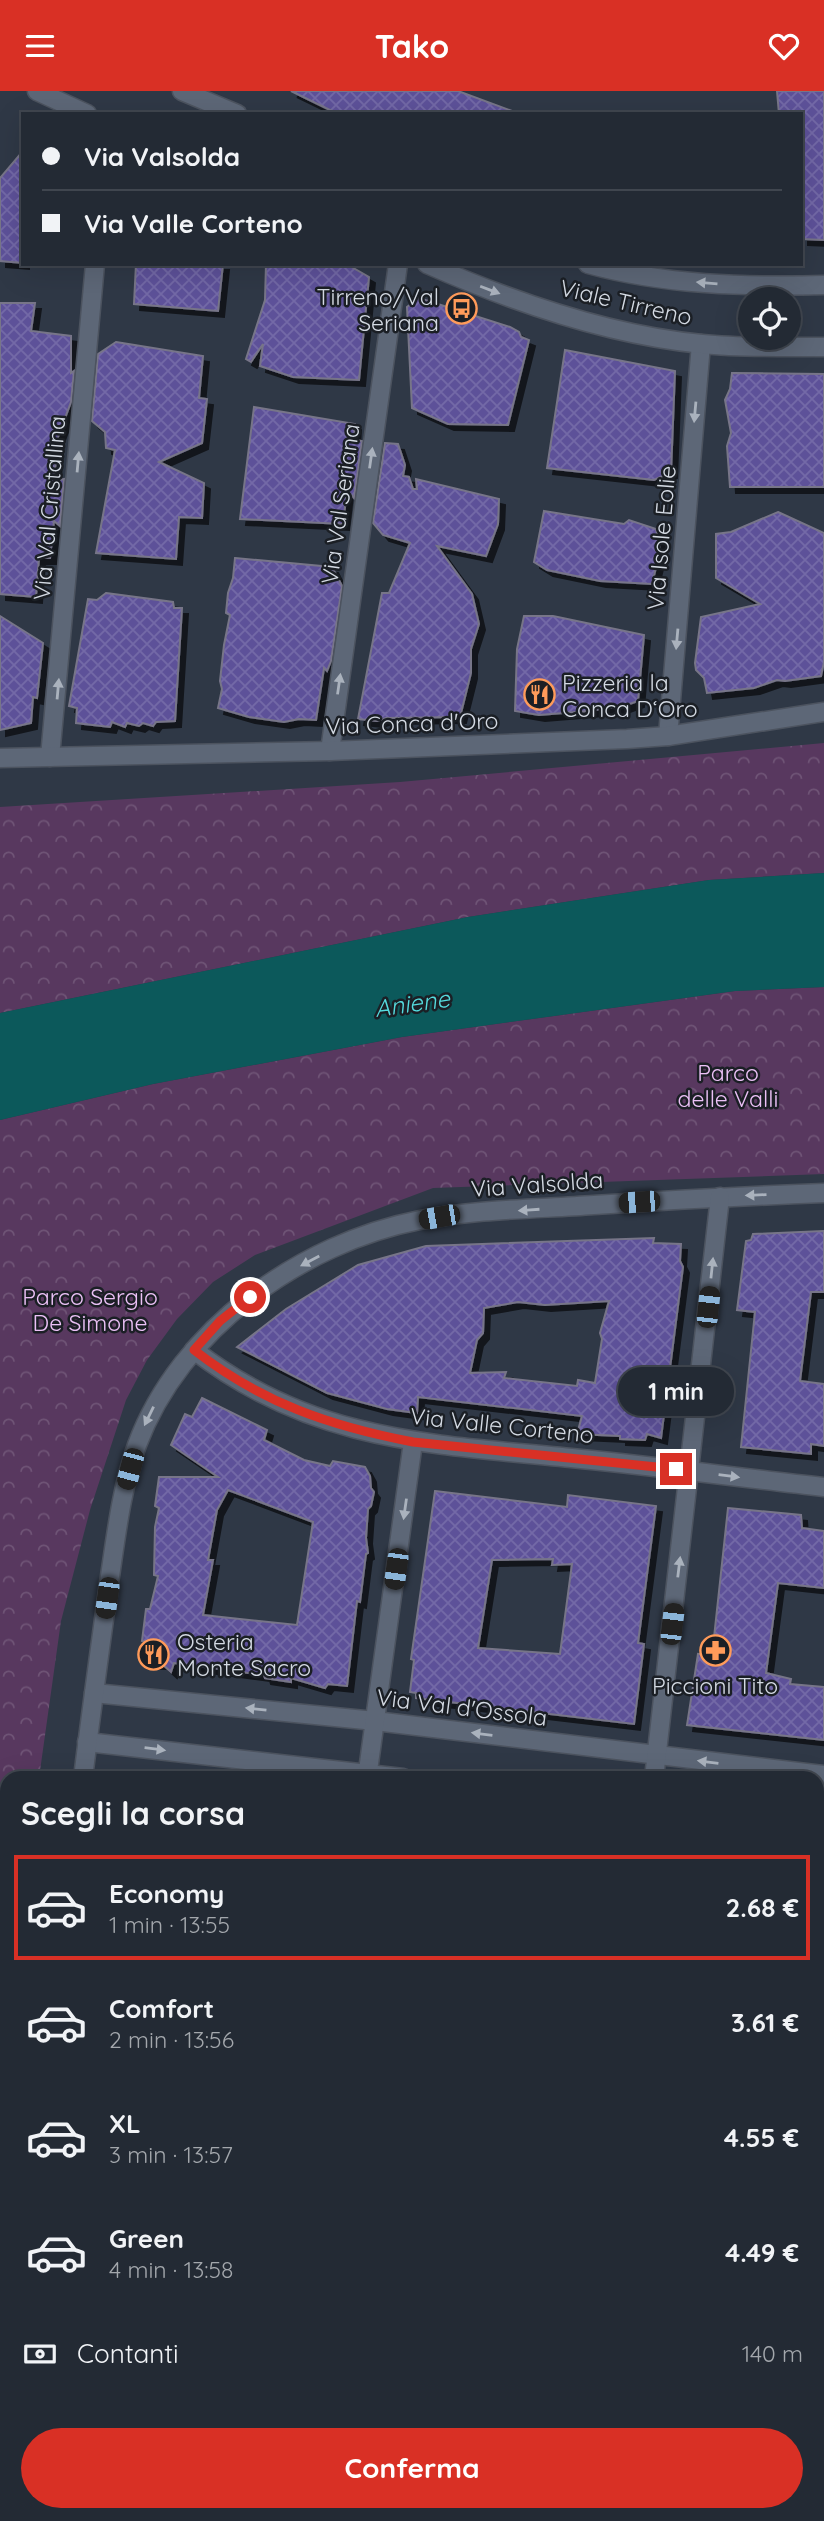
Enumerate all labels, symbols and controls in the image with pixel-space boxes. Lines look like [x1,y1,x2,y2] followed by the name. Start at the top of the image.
[375,26,449,66] text: Tako
[21,27,59,65] icon: menu
[765,27,803,65] icon: heart
[84,140,240,173] text: Via Valsolda
[84,207,303,240] text: Via Valle Corteno
[557,273,695,331] street label: Viale Tirreno
[696,277,718,288] one-way arrow
[317,282,439,337] place label: Tirreno/Val Seriana
[479,285,500,296] one-way arrow
[738,287,801,350] map controls
[738,287,801,350] button: locate
[445,292,479,326] bus stop icon: Tirreno/Val Seriana
[689,401,700,423] one-way arrow
[26,415,72,601] street label: Via Val Cristallina
[314,422,366,586] street label: Via Val Seriana
[365,447,376,469] one-way arrow
[72,451,83,473] one-way arrow
[640,464,682,612] street label: Via Isole Eolie
[671,628,682,650] one-way arrow
[562,668,698,723] place label: Pizzeria la Conca D‘Oro
[334,673,345,695] one-way arrow
[53,678,64,700] one-way arrow
[522,678,556,712] restaurant icon: Pizzeria la Conca D‘Oro
[325,705,499,741] street label: Via Conca d'Oro
[373,983,453,1023] water label: Aniene
[678,1058,779,1113] park label: Parco delle Valli
[470,1165,604,1203] street label: Via Valsolda
[618,1190,661,1214] car
[745,1190,767,1201] one-way arrow
[417,1203,462,1231] car
[518,1204,540,1215] one-way arrow
[300,1256,320,1267] one-way arrow
[707,1256,718,1278] one-way arrow
[234,1281,266,1313] route start
[22,1282,158,1337] park label: Parco Sergio De Simone
[696,1285,721,1329] car
[618,1367,734,1417] callout: 1 min
[648,1377,704,1406] text: 1 min
[409,1401,595,1449] street label: Via Valle Corteno
[143,1406,154,1427] one-way arrow
[115,1446,146,1492] car
[660,1453,692,1485] route end
[718,1471,740,1482] one-way arrow
[399,1498,410,1520] one-way arrow
[383,1547,410,1591] car
[674,1556,685,1578] one-way arrow
[94,1576,121,1620] car
[660,1602,685,1646] car
[177,1627,311,1682] place label: Osteria Monte Sacro
[698,1634,732,1668] pharmacy icon: Piccioni Tito
[137,1637,171,1671] restaurant icon: Osteria Monte Sacro
[652,1671,778,1700] place label: Piccioni Tito
[375,1682,549,1732] street label: Via Val d'Ossola
[244,1703,266,1714] one-way arrow
[471,1729,493,1740] one-way arrow
[144,1743,166,1754] one-way arrow
[696,1756,718,1767] one-way arrow
[21,1793,245,1833] text: Scegli la corsa
[25,1876,88,1939] icon: car
[109,1877,224,1910] text: Economy
[726,1891,799,1924] text: 2.68 €
[109,1910,230,1939] text: 1 min · 13:55
[25,1991,88,2054] icon: car
[109,1992,214,2025] text: Comfort
[731,2006,799,2039] text: 3.61 €
[109,2025,234,2054] text: 2 min · 13:56
[25,2106,88,2169] icon: car
[109,2107,141,2140] text: XL
[724,2121,799,2154] text: 4.55 €
[109,2140,233,2169] text: 3 min · 13:57
[25,2221,88,2284] icon: car
[109,2222,184,2255] text: Green
[725,2236,799,2269] text: 4.49 €
[109,2255,233,2284] text: 4 min · 13:58
[21,2335,59,2373] icon: cash
[77,2337,179,2370] text: Contanti
[742,2339,803,2368] text: 140 m
[21,2428,803,2508] button: Conferma

